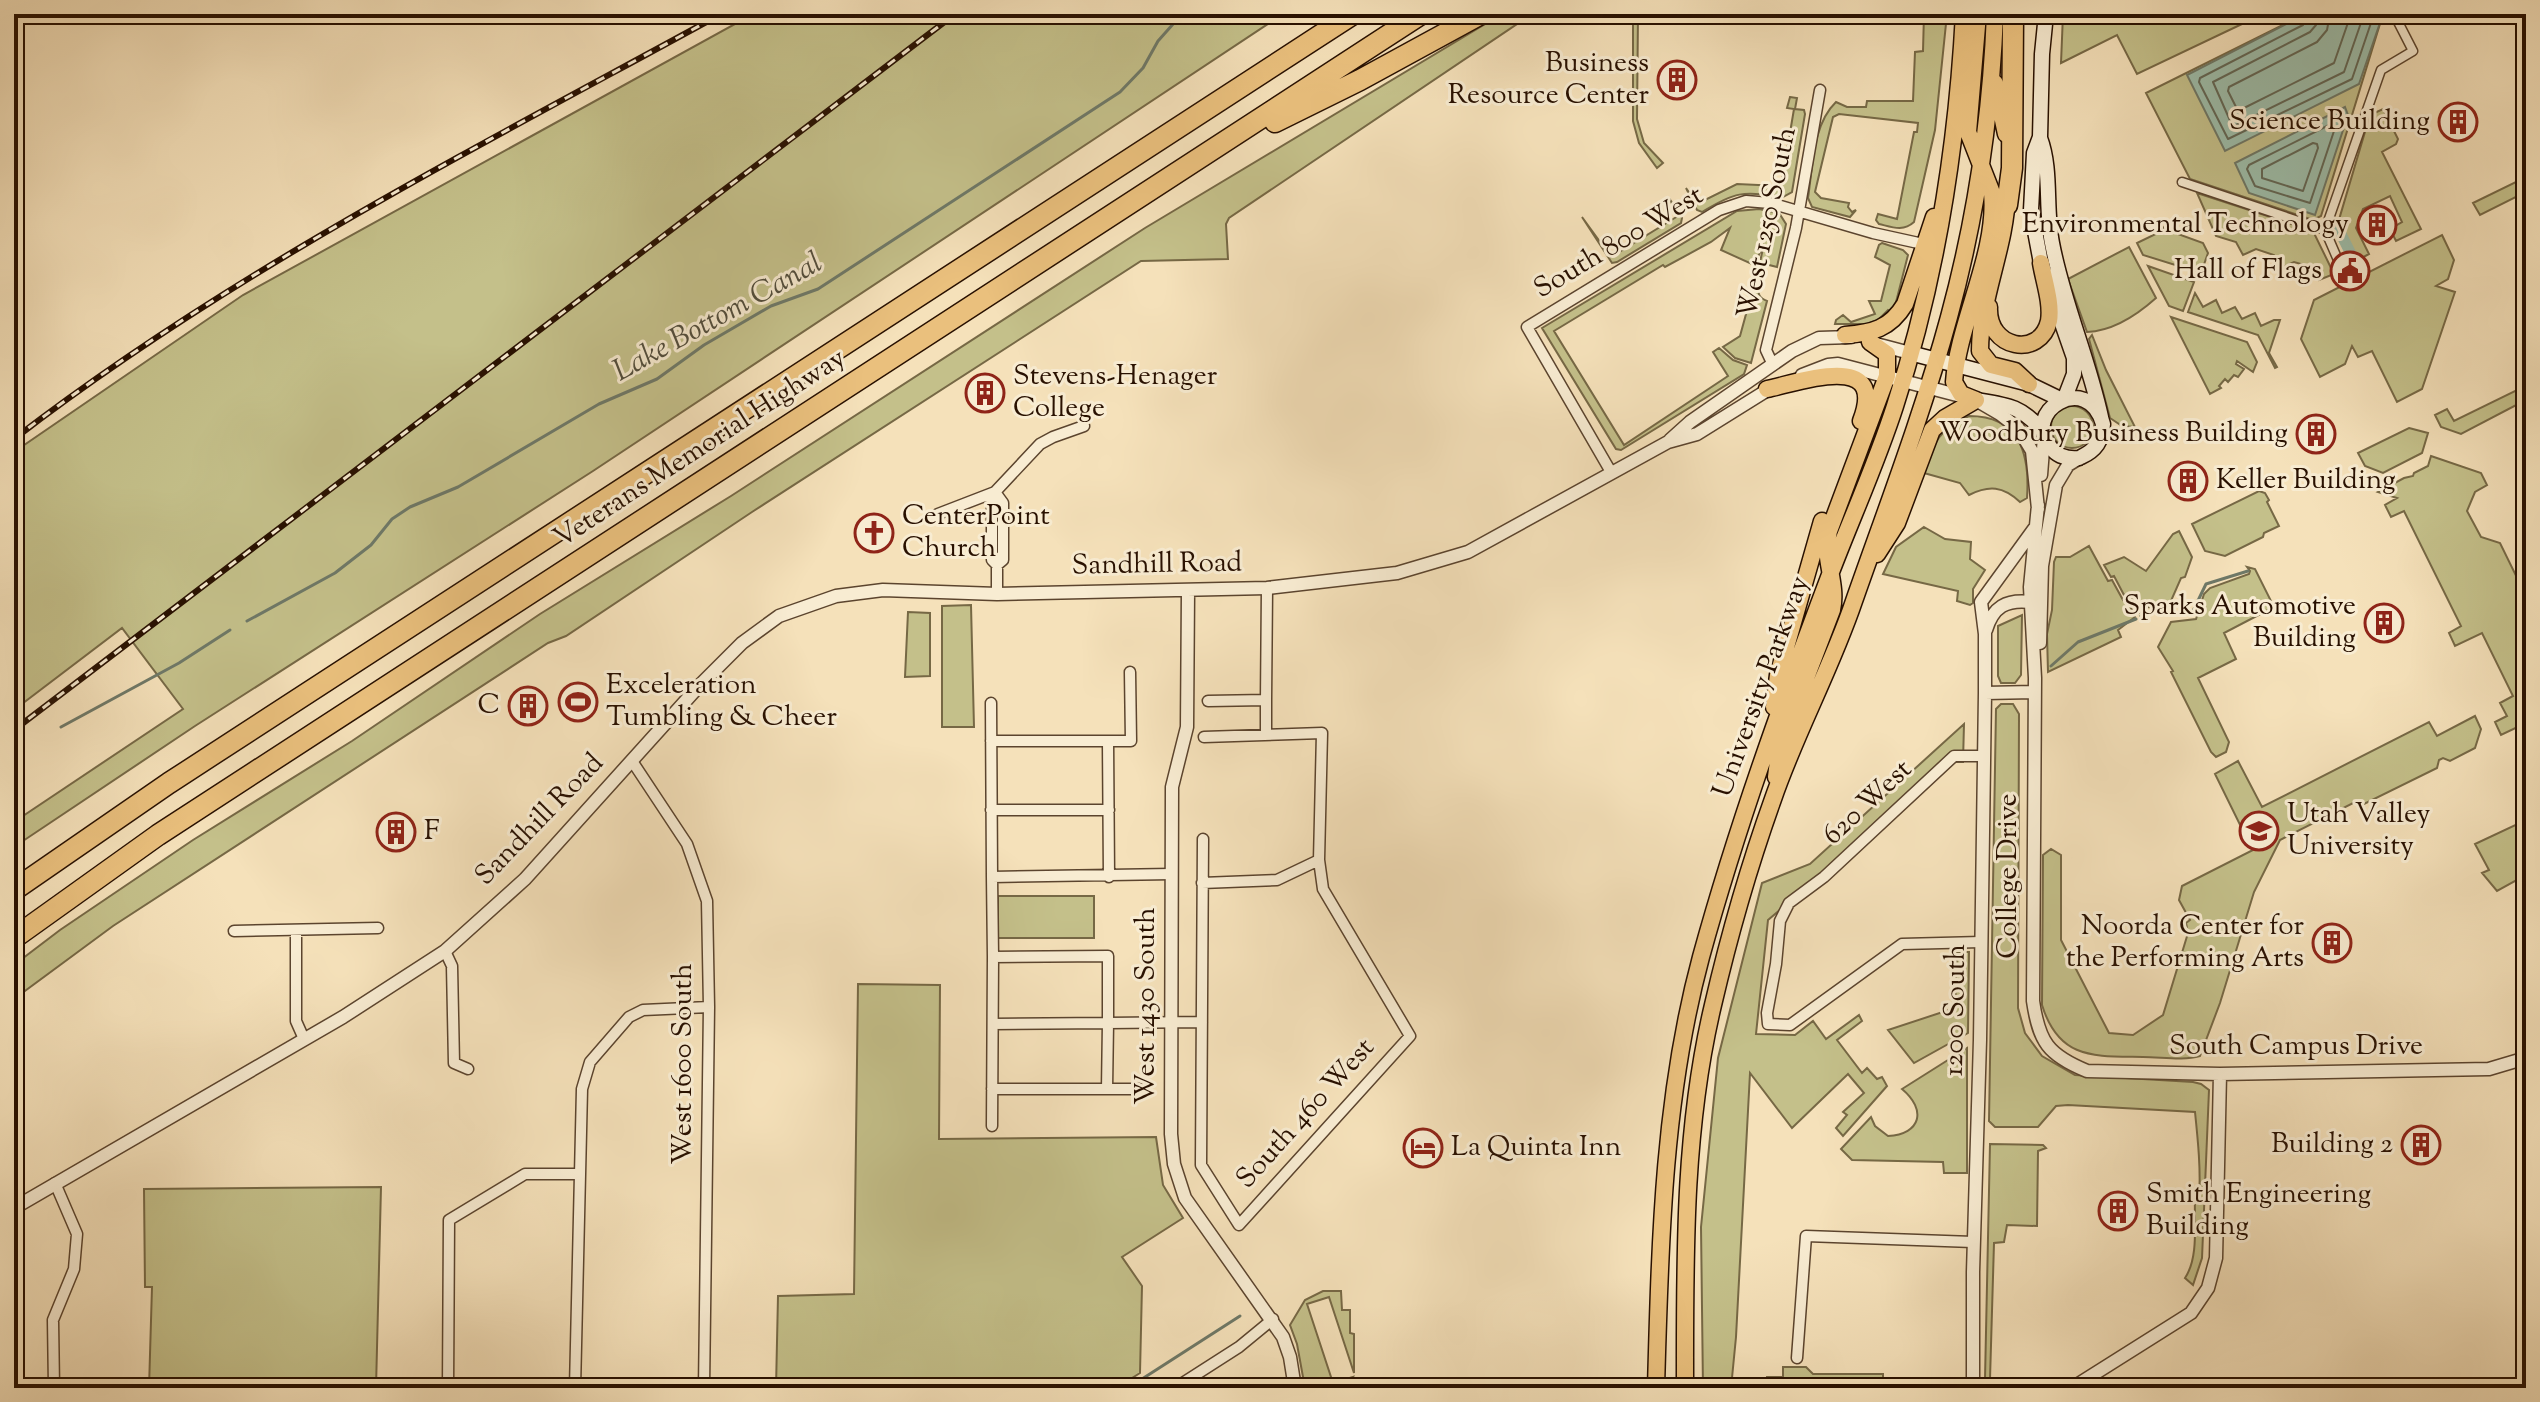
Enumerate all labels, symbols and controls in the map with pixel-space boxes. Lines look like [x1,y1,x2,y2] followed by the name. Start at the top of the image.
[1448,44,1649,116] place label: Business Resource Center
[1656,59,1698,101] building icon: Business Resource Center
[2437,101,2479,143] building icon: Science Building
[2229,102,2430,142] place label: Science Building
[1728,123,1808,323] street label: West 1250 South
[1527,176,1712,310] street label: South 800 West
[2356,204,2398,246] building icon: Environmental Technology
[2022,205,2349,245] place label: Environmental Technology
[605,243,831,393] water label: Lake Bottom Canal
[2329,250,2371,292] public building icon: Hall of Flags
[2174,251,2322,291] place label: Hall of Flags
[546,339,854,559] street label: Veterans Memorial Highway
[1013,357,1218,429] place label: Stevens-Henager College
[964,372,1006,414] building icon: Stevens-Henager College
[2295,413,2337,455] building icon: Woodbury Business Building
[1938,414,2288,454] place label: Woodbury Business Building
[2167,460,2209,502] building icon: Keller Building
[2216,461,2396,501] place label: Keller Building
[902,497,1050,569] place label: CenterPoint Church
[853,512,895,554] church icon: CenterPoint Church
[1071,544,1243,586] street label: Sandhill Road
[1703,571,1821,803] street label: University Parkway
[2124,587,2356,659] place label: Sparks Automotive Building
[2363,602,2405,644] building icon: Sparks Automotive Building
[606,666,837,738] place label: Exceleration Tumbling & Cheer
[557,681,599,723] sports icon: Exceleration Tumbling & Cheer
[507,685,549,727] building icon: C
[477,686,500,726] place label: C
[466,745,614,895] street label: Sandhill Road
[1814,751,1922,855] street label: 620 West
[1989,793,2029,959] street label: College Drive
[2287,795,2431,867] place label: Utah Valley University
[2238,810,2280,852] school or university icon: Utah Valley University
[375,811,417,853] building icon: F
[424,812,440,852] place label: F
[1127,907,1167,1105] street label: West 1430 South
[2066,907,2304,979] place label: Noorda Center for the Performing Arts
[2311,922,2353,964] building icon: Noorda Center for the Performing Arts
[1935,943,1977,1077] street label: 1200 South
[664,963,704,1165] street label: West 1600 South
[2169,1027,2423,1067] street label: South Campus Drive
[1227,1029,1385,1198] street label: South 460 West
[2400,1124,2442,1166] building icon: Building 2
[2271,1125,2393,1165] place label: Building 2
[1402,1127,1444,1169] hotel icon: La Quinta Inn
[1451,1128,1621,1168] place label: La Quinta Inn
[2146,1175,2371,1247] place label: Smith Engineering Building
[2097,1190,2139,1232] building icon: Smith Engineering Building

